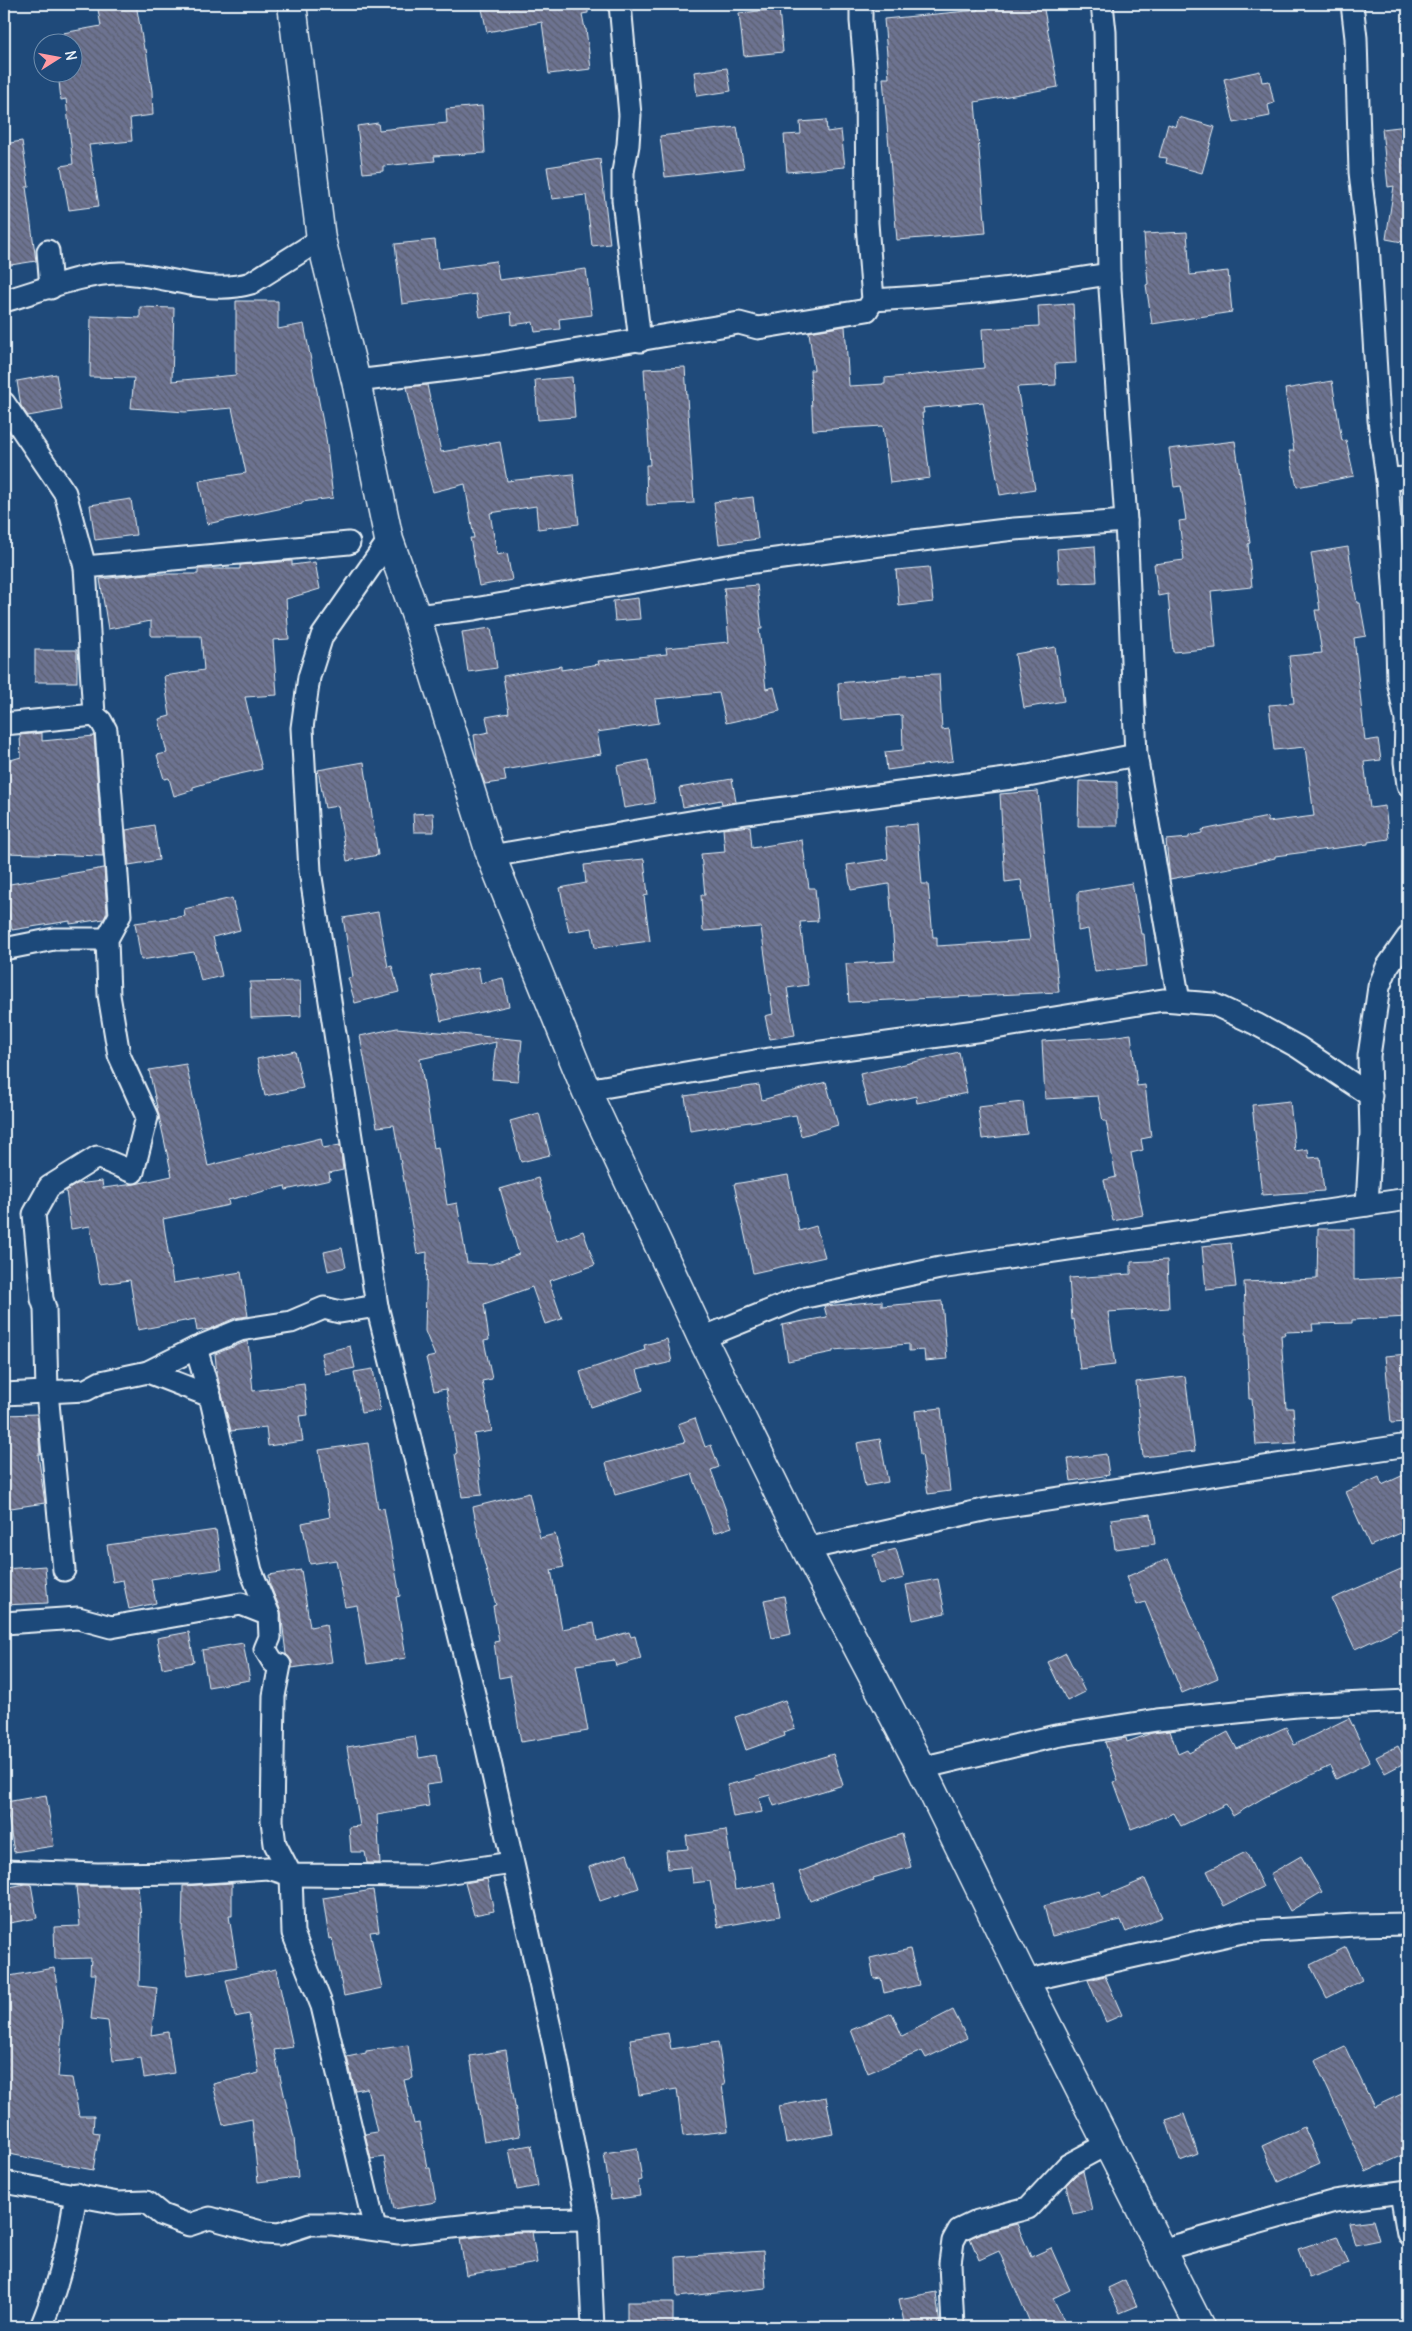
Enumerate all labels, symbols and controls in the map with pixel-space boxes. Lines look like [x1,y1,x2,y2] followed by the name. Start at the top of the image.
[32,32,82,82] north arrow
[61,49,81,62] text: N

